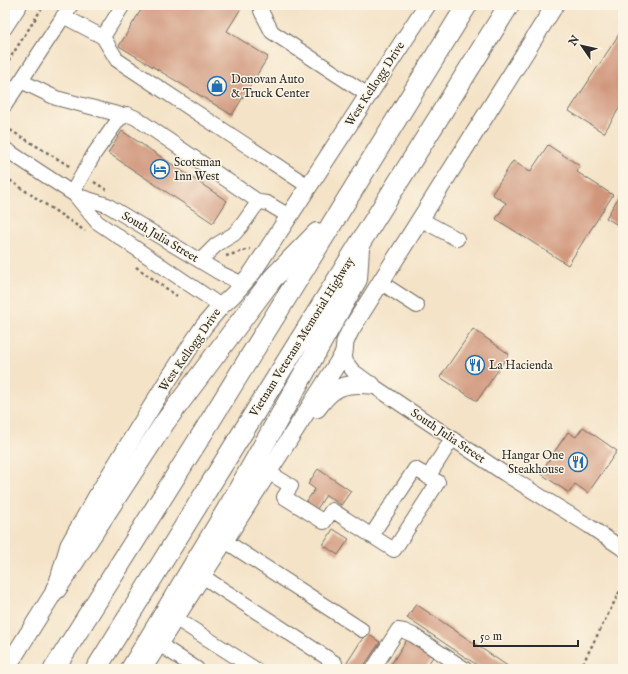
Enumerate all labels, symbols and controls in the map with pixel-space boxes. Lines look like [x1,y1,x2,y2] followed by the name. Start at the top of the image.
[562,26,602,66] north arrow
[566,33,583,50] text: N
[342,38,408,129] street label: West Kellogg Drive
[231,72,310,101] place label: Donovan Auto & Truck Center
[206,75,228,97] shop icon: Donovan Auto & Truck Center
[174,155,222,184] place label: Scotsman Inn West
[149,158,171,180] hotel icon: Scotsman Inn West
[118,208,201,267] street label: South Julia Street
[246,254,358,420] street label: Vietnam Veterans Memorial Highway
[156,305,225,394] street label: West Kellogg Drive
[464,354,486,376] restaurant icon: La Hacienda
[489,358,553,373] place label: La Hacienda
[407,406,488,467] street label: South Julia Street
[502,448,564,477] place label: Hangar One Steakhouse
[567,451,589,473] restaurant icon: Hangar One Steakhouse
[474,622,578,648] scale bar
[480,629,502,644] text: 50 m

